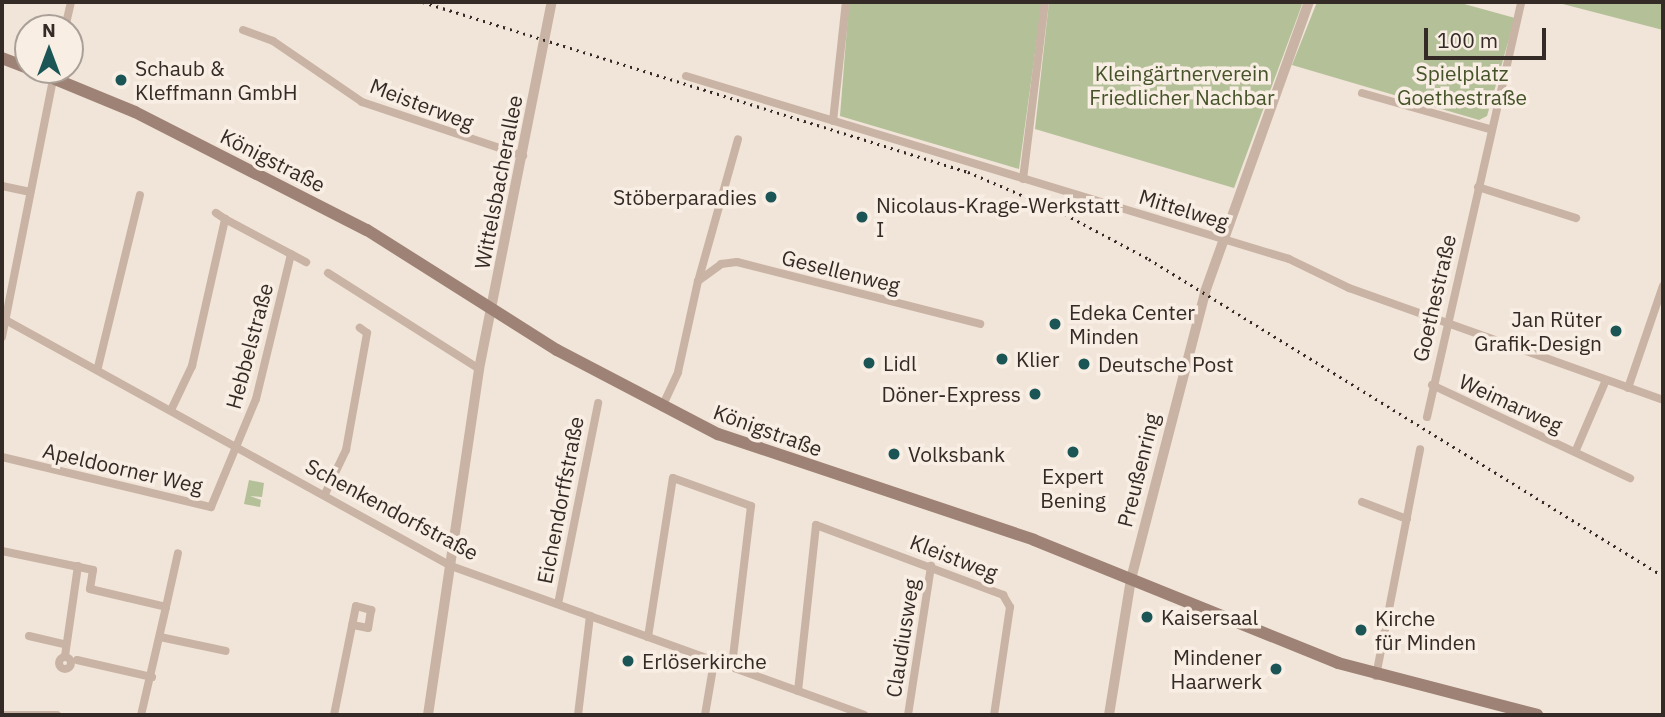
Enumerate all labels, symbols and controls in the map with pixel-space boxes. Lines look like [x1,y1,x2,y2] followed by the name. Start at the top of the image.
[14,14,84,84] north arrow
[1427,14,1550,58] scale bar
[42,18,56,42] text: N
[1437,26,1498,54] text: 100 m
[135,55,297,105] place label: Schaub & Kleffmann GmbH
[1089,60,1275,110] park label: Kleingärtnerverein Friedlicher Nachbar
[1397,60,1527,110] park label: Spielplatz Goethestraße
[113,72,129,88] marker: Schaub & Kleffmann GmbH
[367,73,477,135] street label: Meisterweg
[469,93,527,271] street label: Wittelsbacherallee
[216,123,330,197] street label: Königstraße
[1136,183,1232,235] street label: Mittelweg
[613,184,757,210] place label: Stöberparadies
[763,189,779,205] marker: Stöberparadies
[876,192,1120,242] place label: Nicolaus-Krage-Werkstatt I
[854,209,870,225] marker: Nicolaus-Krage-Werkstatt I
[1407,232,1461,364] street label: Goethestraße
[779,244,903,298] street label: Gesellenweg
[220,280,278,412] street label: Hebbelstraße
[1069,299,1195,349] place label: Edeka Center Minden
[1474,306,1602,356] place label: Jan Rüter Grafik-Design
[1047,316,1063,332] marker: Edeka Center Minden
[1608,323,1624,339] marker: Jan Rüter Grafik-Design
[1016,346,1060,372] place label: Klier
[883,350,917,376] place label: Lidl
[994,351,1010,367] marker: Klier
[1098,351,1234,377] place label: Deutsche Post
[861,355,877,371] marker: Lidl
[1076,356,1092,372] marker: Deutsche Post
[1455,368,1567,438] street label: Weimarweg
[881,381,1021,407] place label: Döner-Express
[1027,386,1043,402] marker: Döner-Express
[710,399,826,461] street label: Königstraße
[1112,410,1164,530] street label: Preußenring
[531,414,589,586] street label: Eichendorffstraße
[41,437,205,499] street label: Apeldoorner Weg
[908,441,1005,467] place label: Volksbank
[1065,444,1081,460] marker: Expert Bening
[886,446,902,462] marker: Volksbank
[301,453,483,565] street label: Schenkendorfstraße
[1040,463,1106,513] place label: Expert Bening
[907,529,1001,585] street label: Kleistweg
[880,577,924,699] street label: Claudiusweg
[1161,604,1258,630] place label: Kaisersaal
[1375,605,1476,655] place label: Kirche für Minden
[1139,609,1155,625] marker: Kaisersaal
[1353,622,1369,638] marker: Kirche für Minden
[1171,644,1262,694] place label: Mindener Haarwerk
[642,648,767,674] place label: Erlöserkirche
[620,653,636,669] marker: Erlöserkirche
[1268,661,1284,677] marker: Mindener Haarwerk

